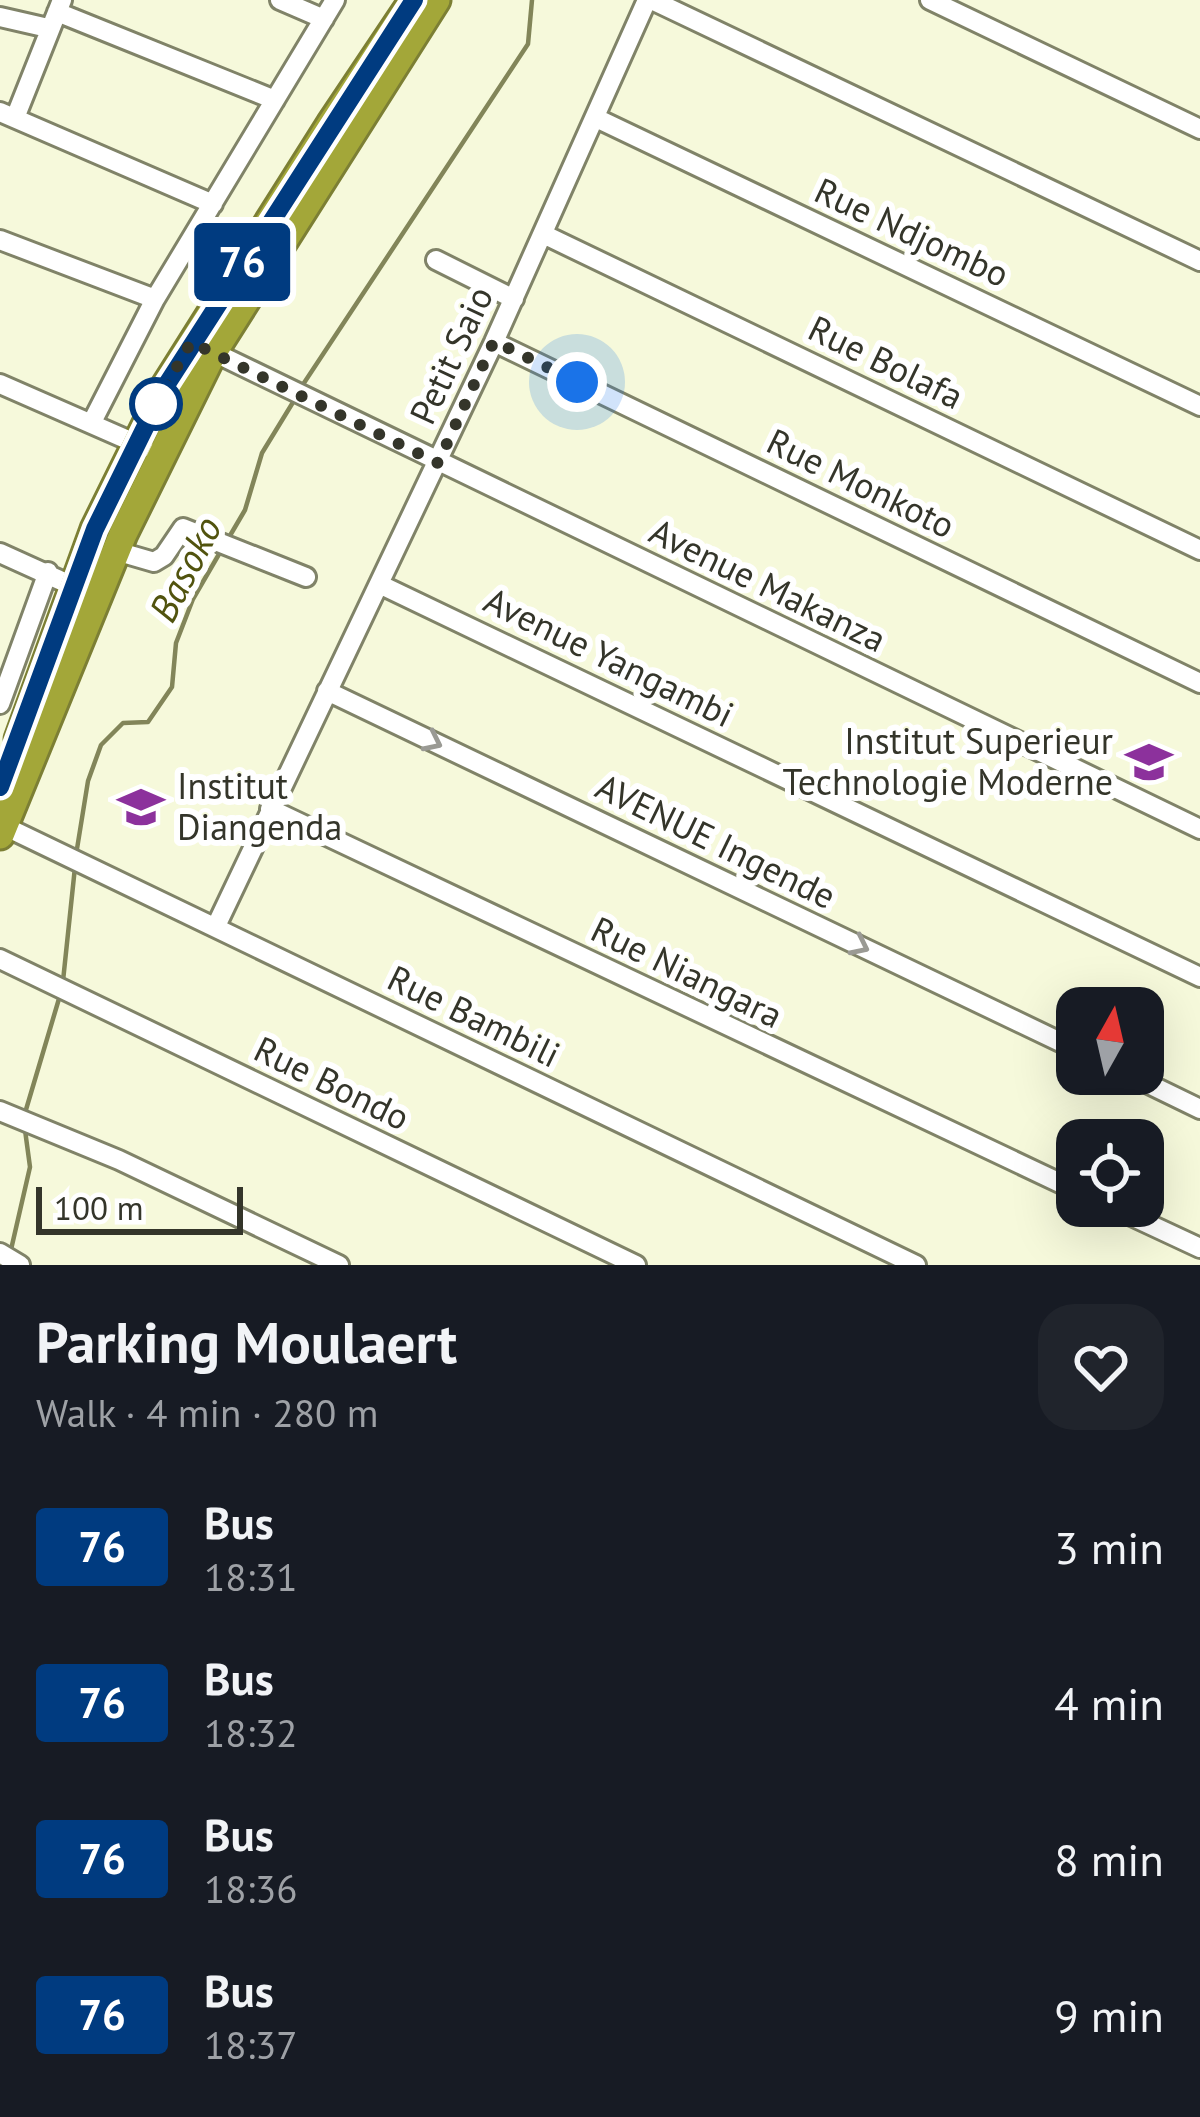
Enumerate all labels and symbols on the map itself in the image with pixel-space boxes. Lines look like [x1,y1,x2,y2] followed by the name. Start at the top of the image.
[808,166,1017,297] street label: Rue Ndjombo
[188,223,296,301] line badge: 76
[398,278,503,431] street label: Petit Saio
[801,304,971,419] street label: Rue Bolafa
[547,352,607,412] your location
[131,379,181,429] unlabelled marker
[760,417,963,548] street label: Rue Monkoto
[137,507,233,630] water label: Basoko
[642,507,894,662] street label: Avenue Makanza
[477,576,742,737] street label: Avenue Yangambi
[782,717,1113,805] place label: Institut Superieur Technologie Moderne
[421,728,442,751] one-way arrow
[1124,737,1174,787] school or university icon: Institut Superieur Technologie Moderne
[177,762,342,850] place label: Institut Diangenda
[589,762,844,919] street label: AVENUE Ingende
[116,782,166,832] school or university icon: Institut Diangenda
[584,905,791,1038] street label: Rue Niangara
[848,932,869,955] one-way arrow
[380,954,568,1077] street label: Rue Bambili
[1056,987,1164,1095] north arrow
[247,1025,418,1140] street label: Rue Bondo
[36,1181,243,1234] scale bar

